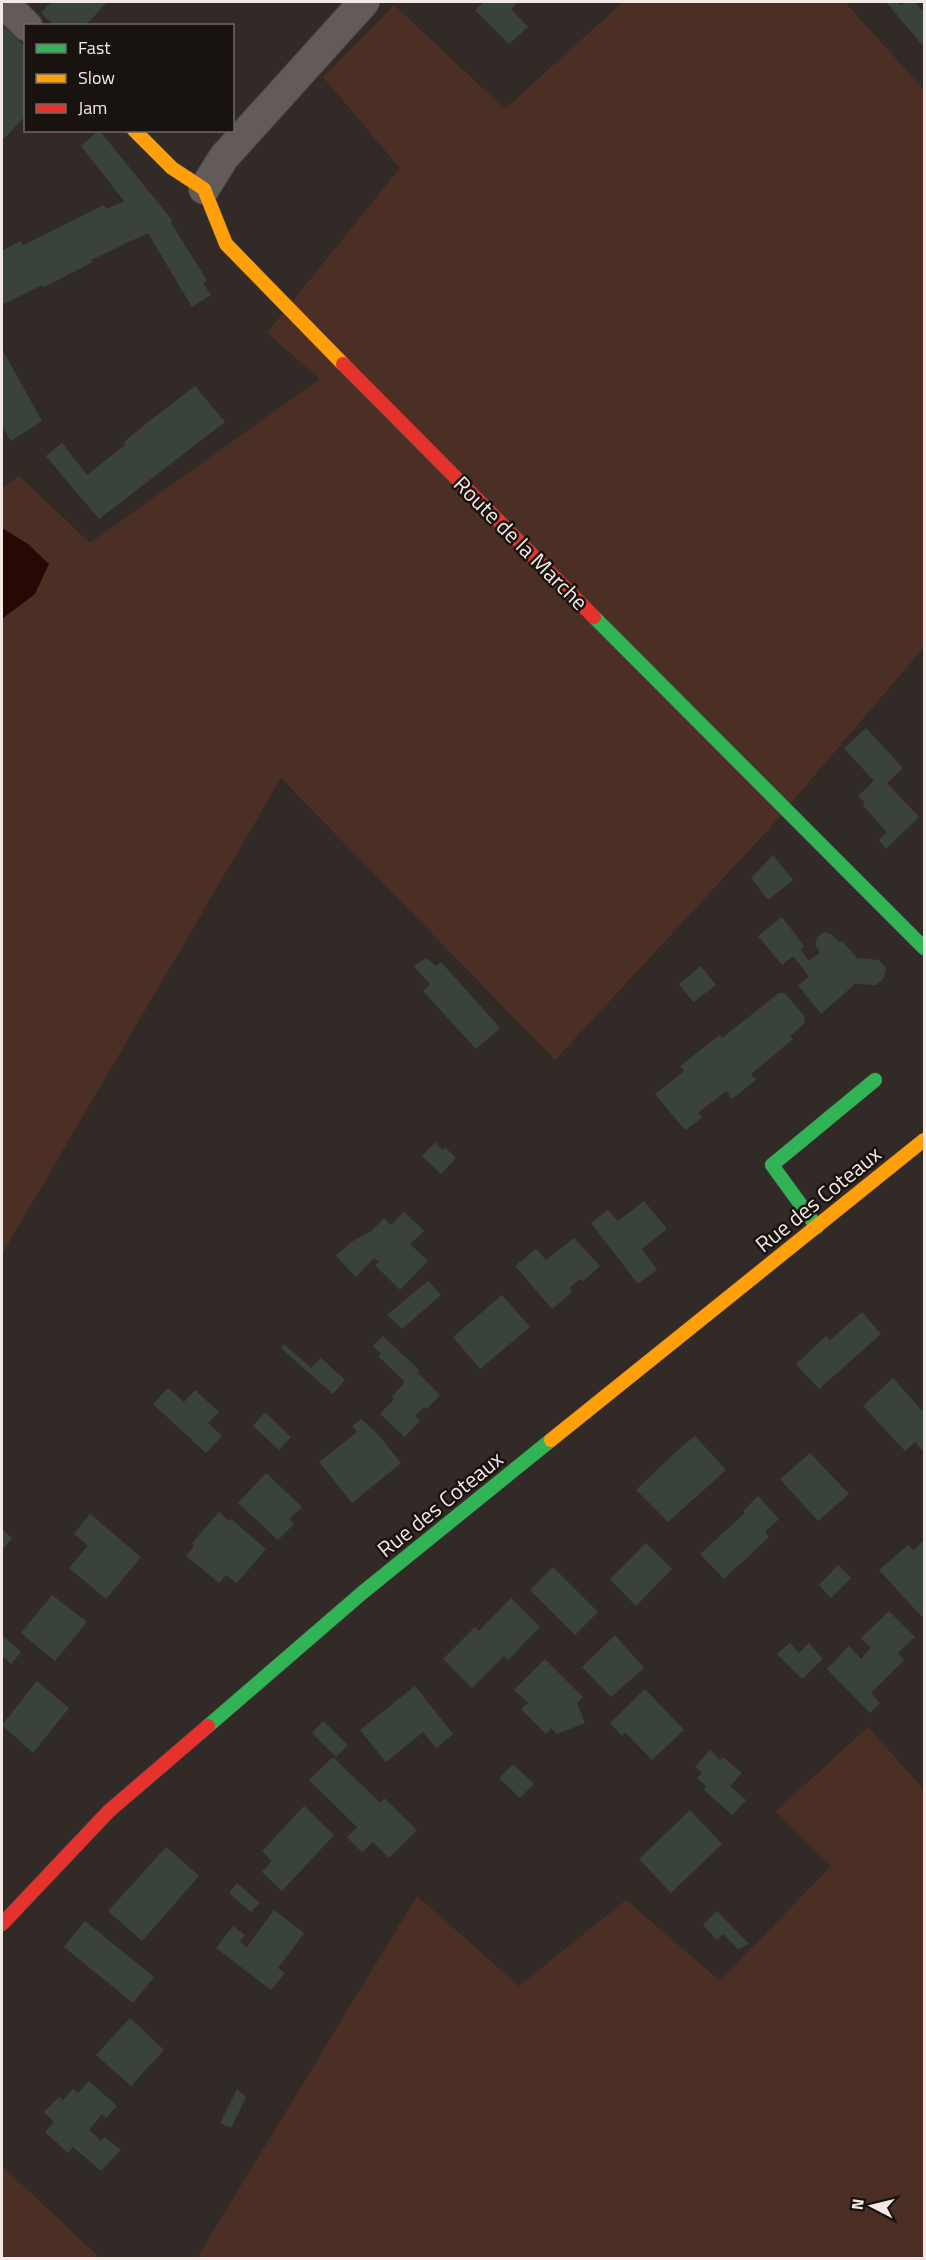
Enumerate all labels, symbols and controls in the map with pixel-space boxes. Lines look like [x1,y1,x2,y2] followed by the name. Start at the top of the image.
[24,24,234,132] legend
[78,34,111,61] text: Fast
[78,64,115,91] text: Slow
[78,94,107,121] text: Jam
[446,468,596,618] street label: Route de la Marche
[748,1137,888,1261] street label: Rue des Coteaux
[370,1442,510,1566] street label: Rue des Coteaux
[842,2176,902,2236] north arrow
[845,2197,870,2211] text: N

